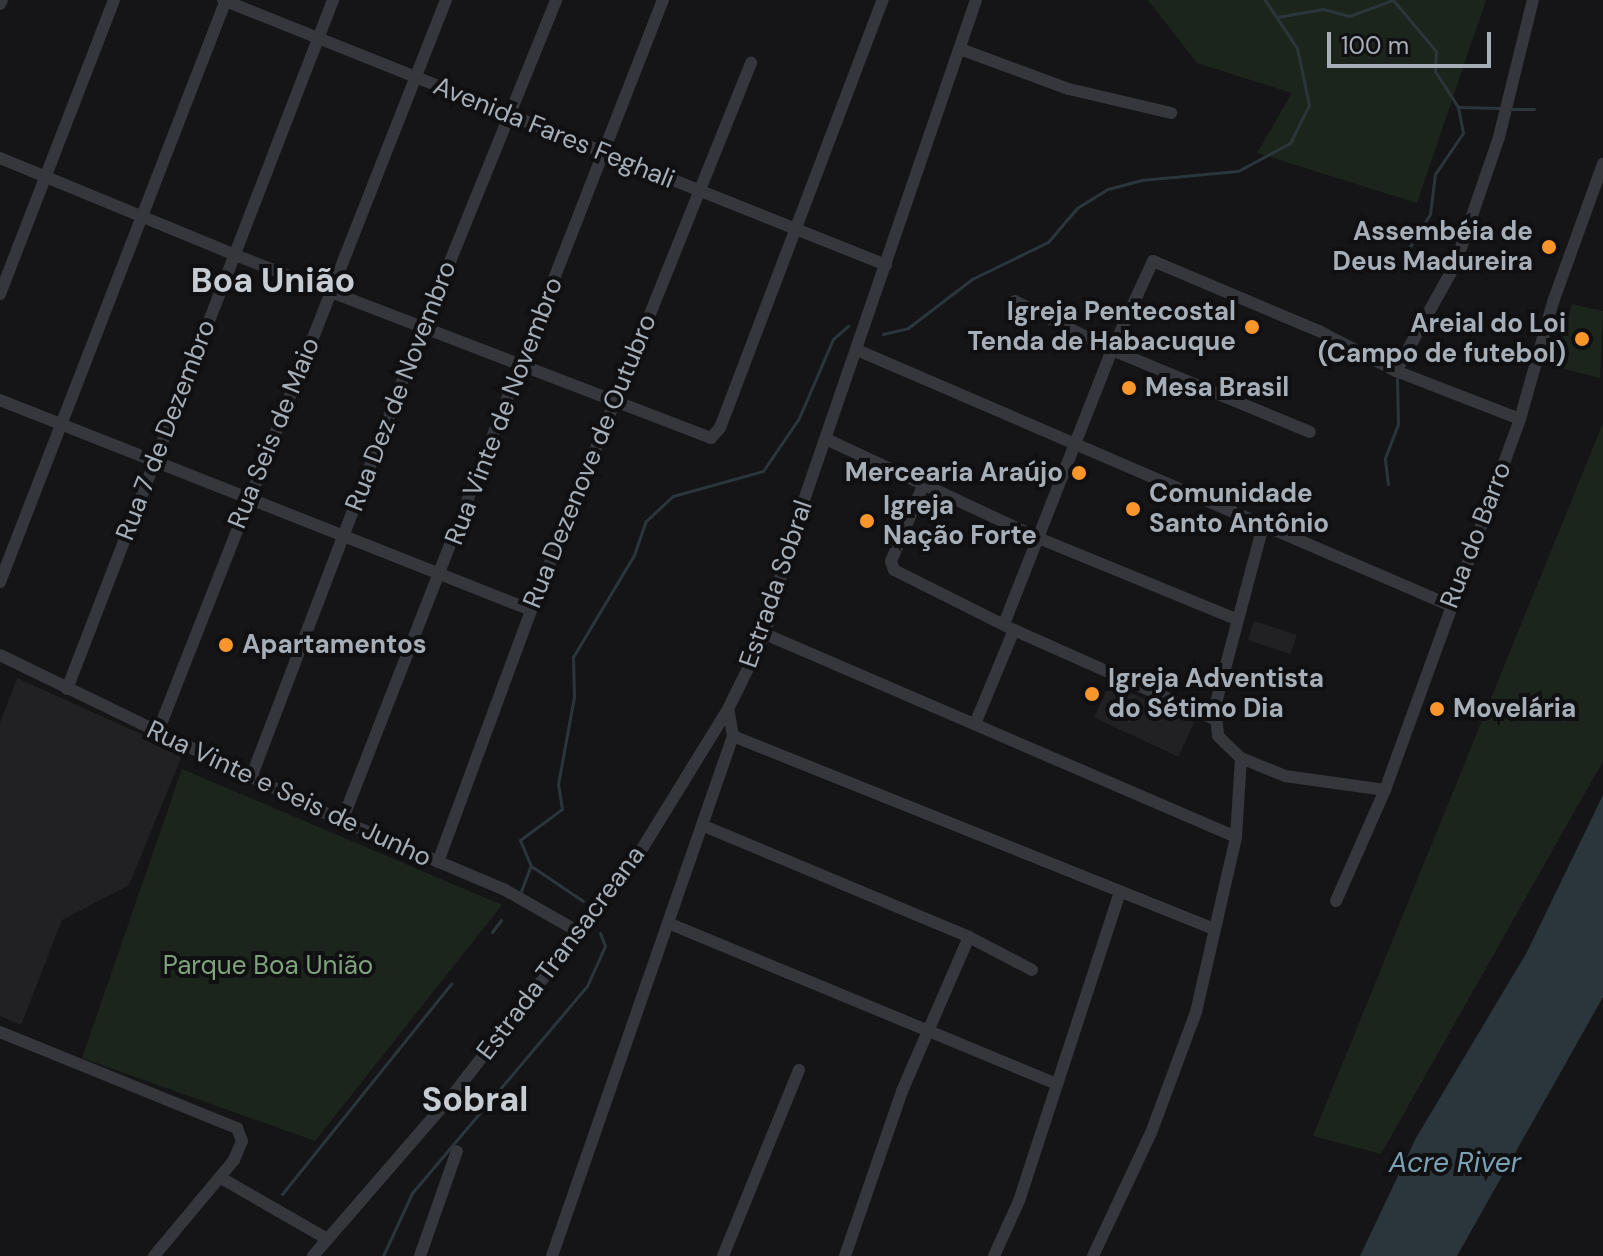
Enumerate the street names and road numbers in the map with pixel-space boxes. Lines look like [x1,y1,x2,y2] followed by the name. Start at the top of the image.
[429,70,679,196] street label: Avenida Fares Feghali
[339,257,463,515] street label: Rua Dez de Novembro
[439,273,569,549] street label: Rua Vinte de Novembro
[517,310,663,612] street label: Rua Dezenove de Outubro
[110,315,222,545] street label: Rua 7 de Dezembro
[221,333,327,533] street label: Rua Seis de Maio
[1434,458,1518,612] street label: Rua do Barro
[733,496,819,672] street label: Estrada Sobral
[142,714,436,874] street label: Rua Vinte e Seis de Junho
[470,840,652,1066] street label: Estrada Transacreana

